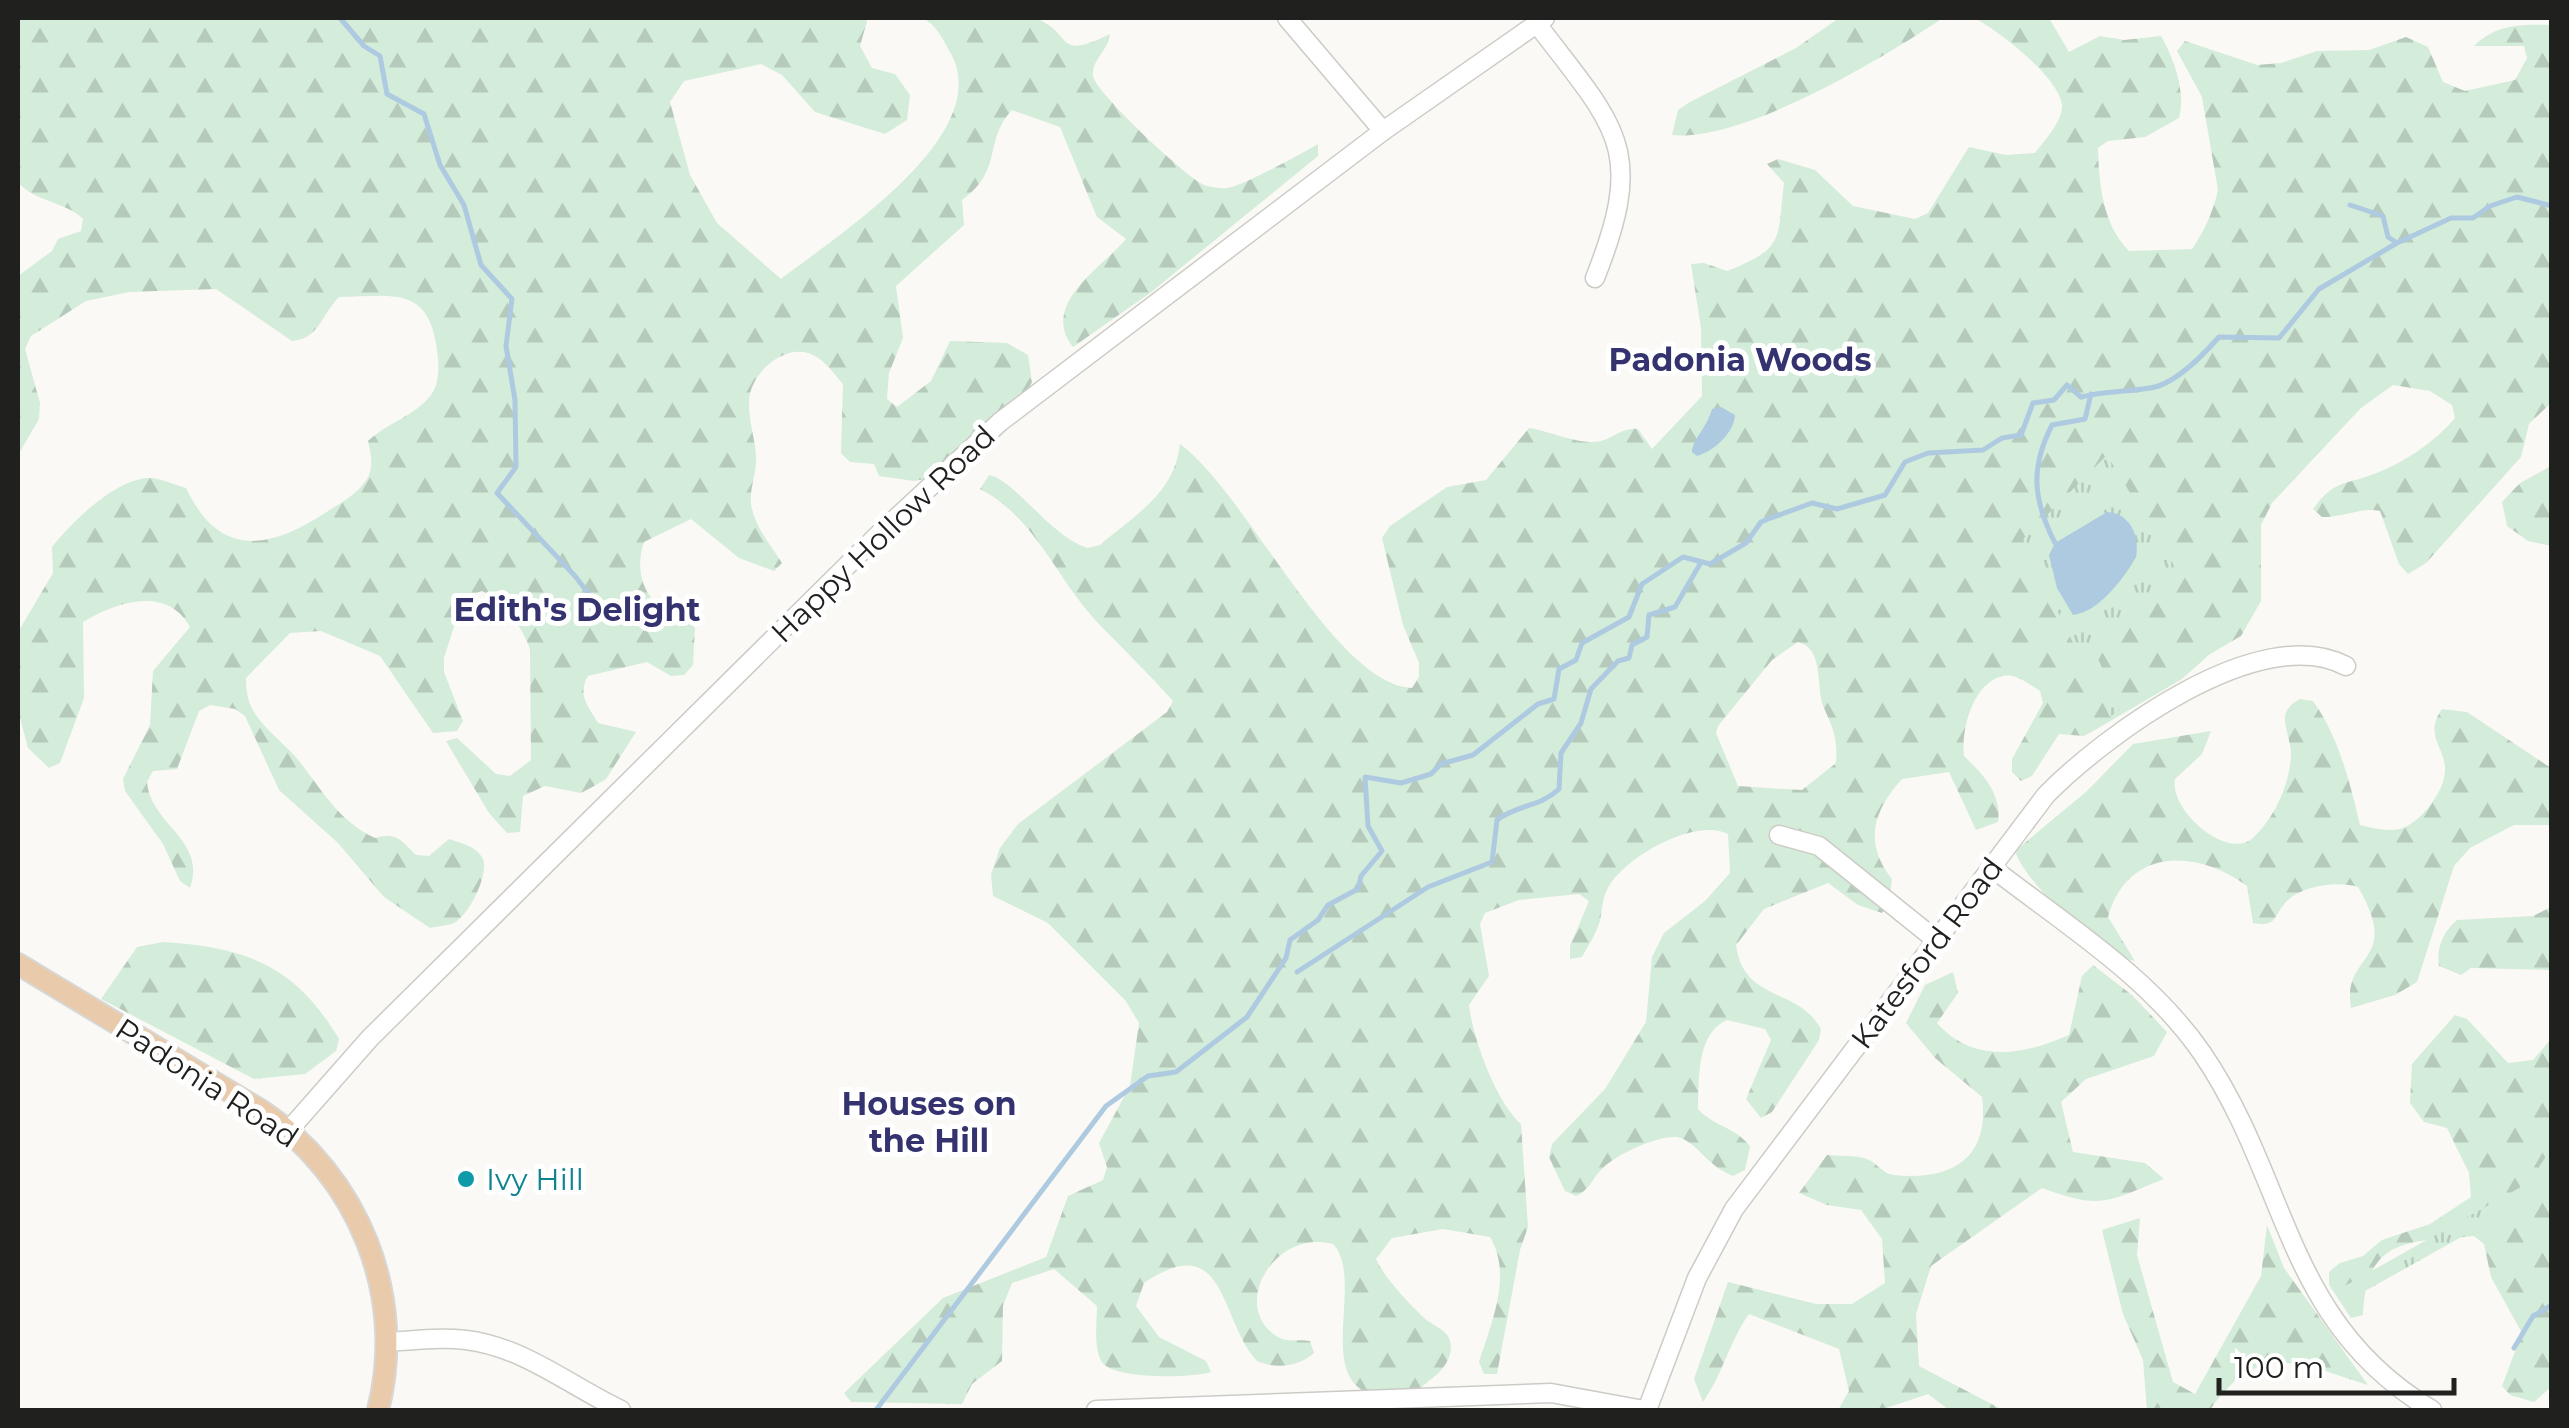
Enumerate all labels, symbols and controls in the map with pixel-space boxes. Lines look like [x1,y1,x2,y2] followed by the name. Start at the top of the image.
[1609,340,1871,379] district label: Padonia Woods
[763,418,1003,650] street label: Happy Hollow Road
[454,590,701,629] district label: Edith's Delight
[1843,850,2011,1056] street label: Katesford Road
[109,1010,305,1156] street label: Padonia Road
[841,1084,1017,1160] district label: Houses on the Hill
[486,1161,584,1198] place label: Ivy Hill
[455,1168,477,1190] marker: Ivy Hill
[2219,1333,2454,1395] scale bar
[2234,1349,2324,1386] text: 100 m

